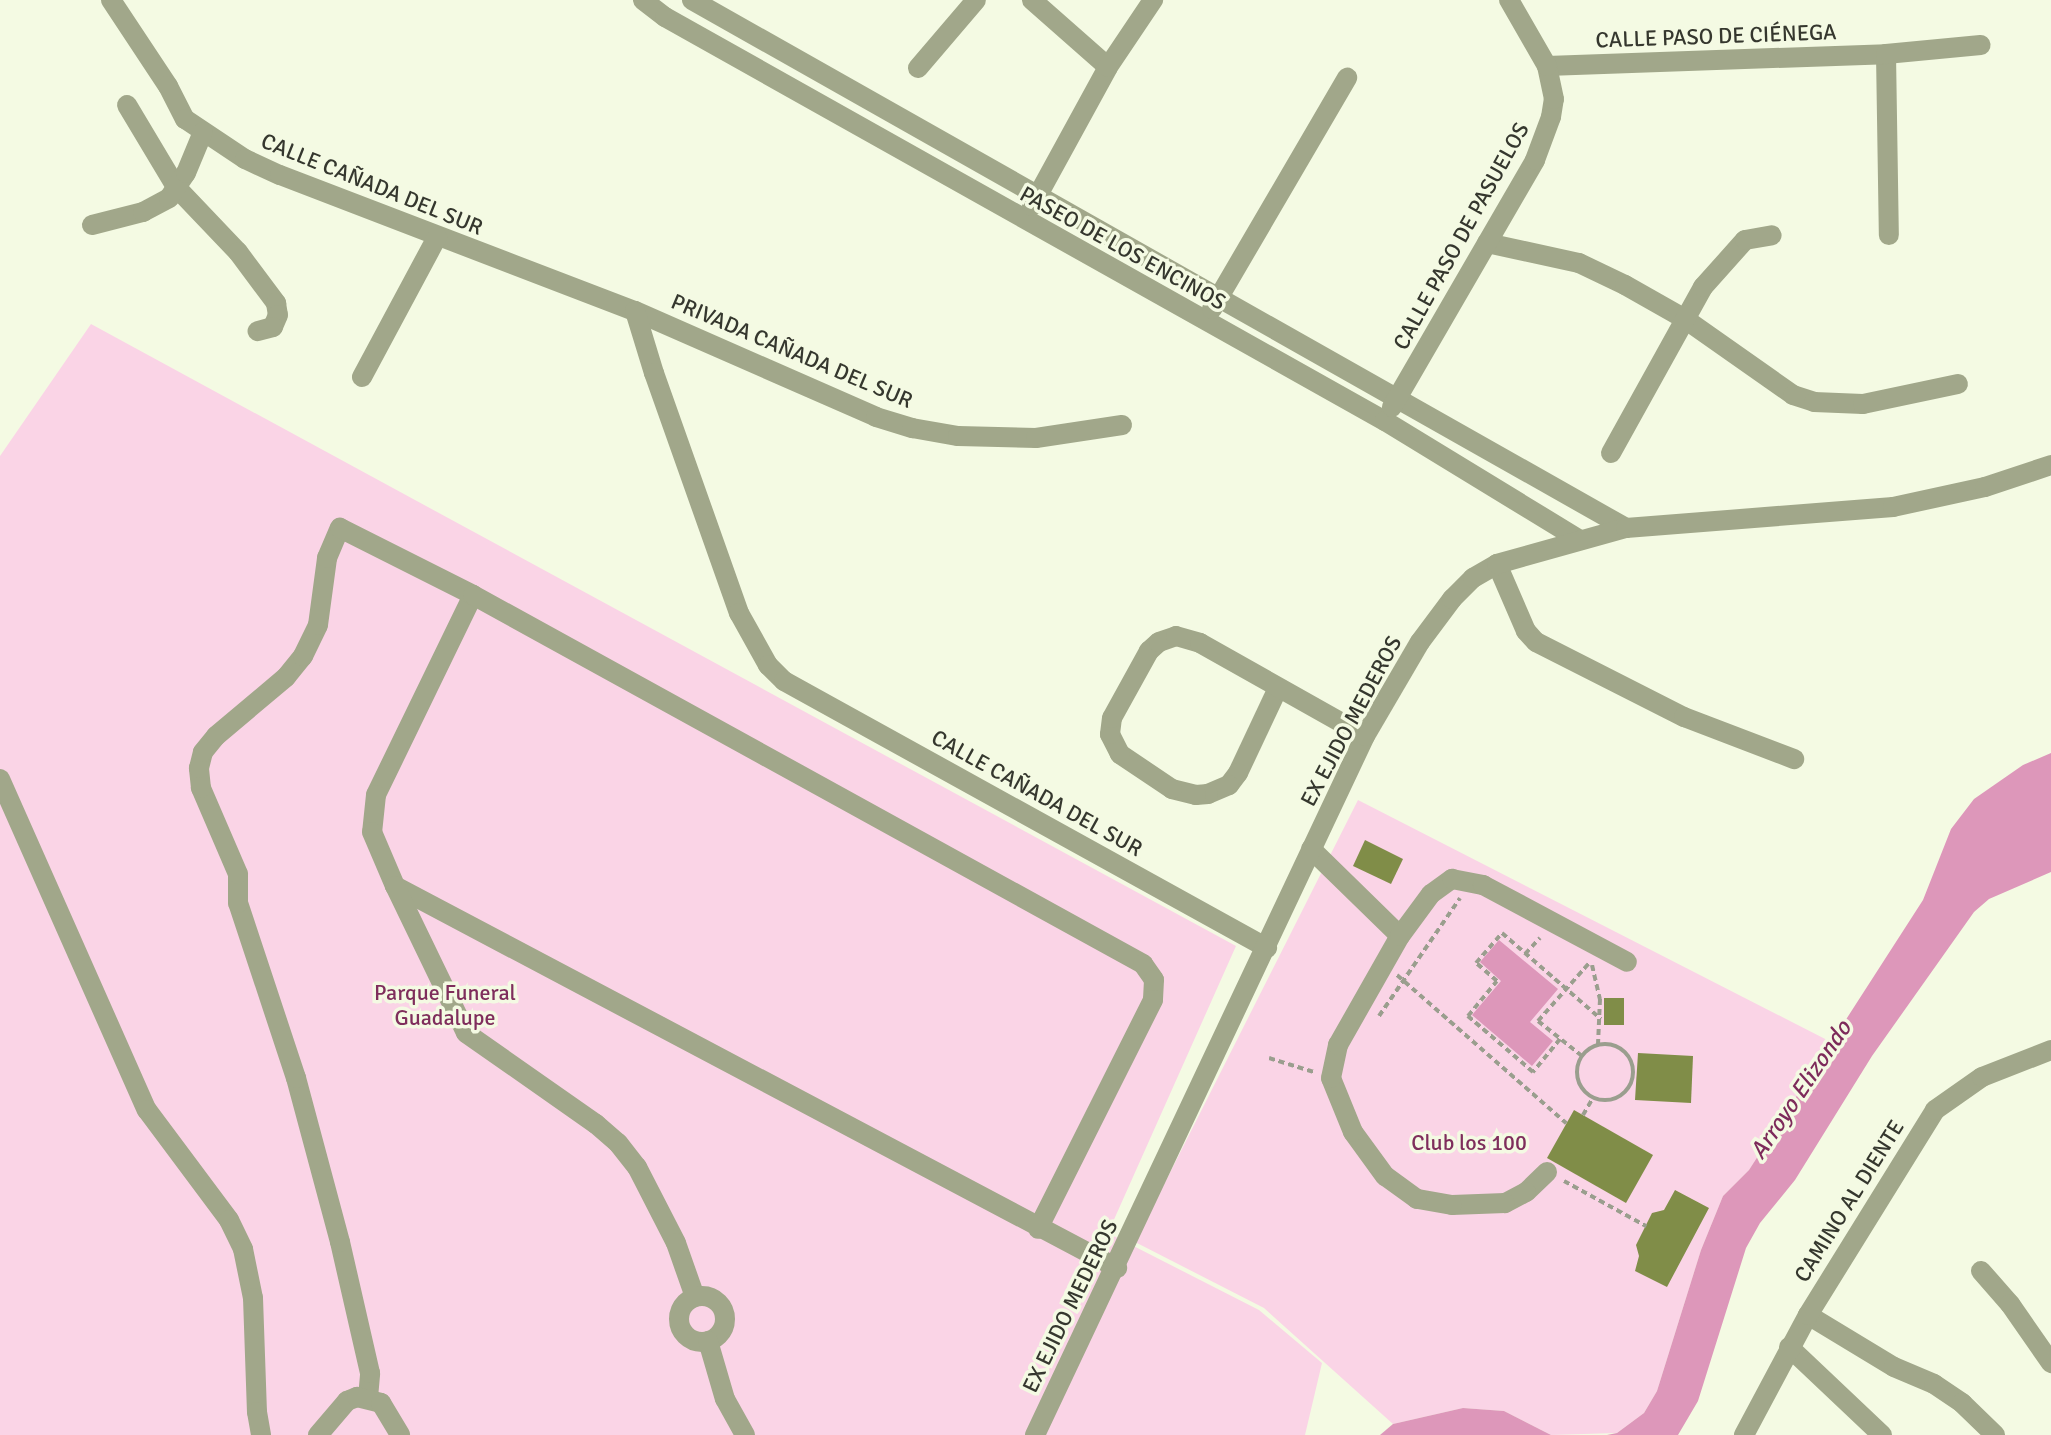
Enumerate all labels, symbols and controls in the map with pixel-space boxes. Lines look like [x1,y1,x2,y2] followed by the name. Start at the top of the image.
[1595,19,1837,53] street label: CALLE PASO DE CIÉNEGA
[1387,118,1535,354] street label: CALLE PASO DE PASUELOS
[257,127,487,241] street label: CALLE CAÑADA DEL SUR
[1016,180,1230,316] street label: PASEO DE LOS ENCINOS
[667,288,917,414] street label: PRIVADA CAÑADA DEL SUR
[1295,631,1407,811] street label: EX EJIDO MEDEROS
[927,724,1147,862] street label: CALLE CAÑADA DEL SUR
[374,979,516,1030] park label: Parque Funeral Guadalupe
[1744,1015,1858,1165] water label: Arroyo Elizondo
[1788,1115,1910,1287] street label: CAMINO AL DIENTE
[1411,1130,1527,1156] park label: Club los 100
[1017,1215,1123,1397] street label: EX EJIDO MEDEROS

